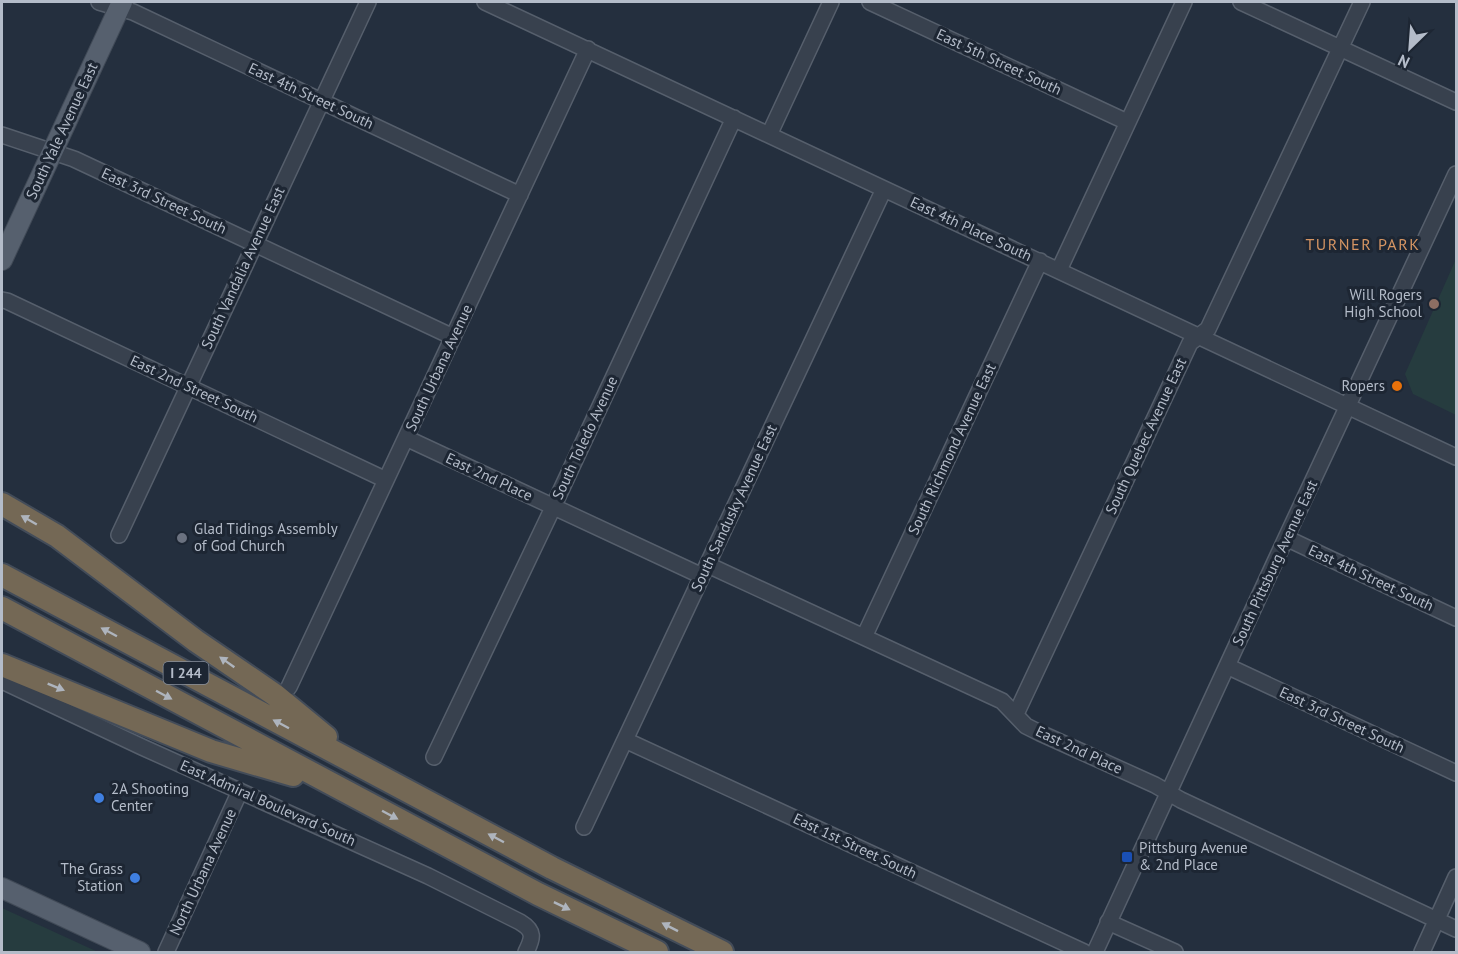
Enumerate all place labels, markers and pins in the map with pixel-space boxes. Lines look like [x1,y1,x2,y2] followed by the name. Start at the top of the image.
[1344,285,1423,321] place label: Will Rogers High School
[1427,297,1441,311] marker: Will Rogers High School
[1342,376,1385,395] place label: Ropers
[1390,379,1404,393] marker: Ropers
[194,519,338,555] place label: Glad Tidings Assembly of God Church
[175,531,189,545] marker: Glad Tidings Assembly of God Church
[111,779,189,815] place label: 2A Shooting Center
[92,791,106,805] marker: 2A Shooting Center
[1139,838,1248,874] place label: Pittsburg Avenue & 2nd Place
[1120,850,1134,864] marker: Pittsburg Avenue & 2nd Place
[60,859,123,895] place label: The Grass Station
[128,871,142,885] marker: The Grass Station

